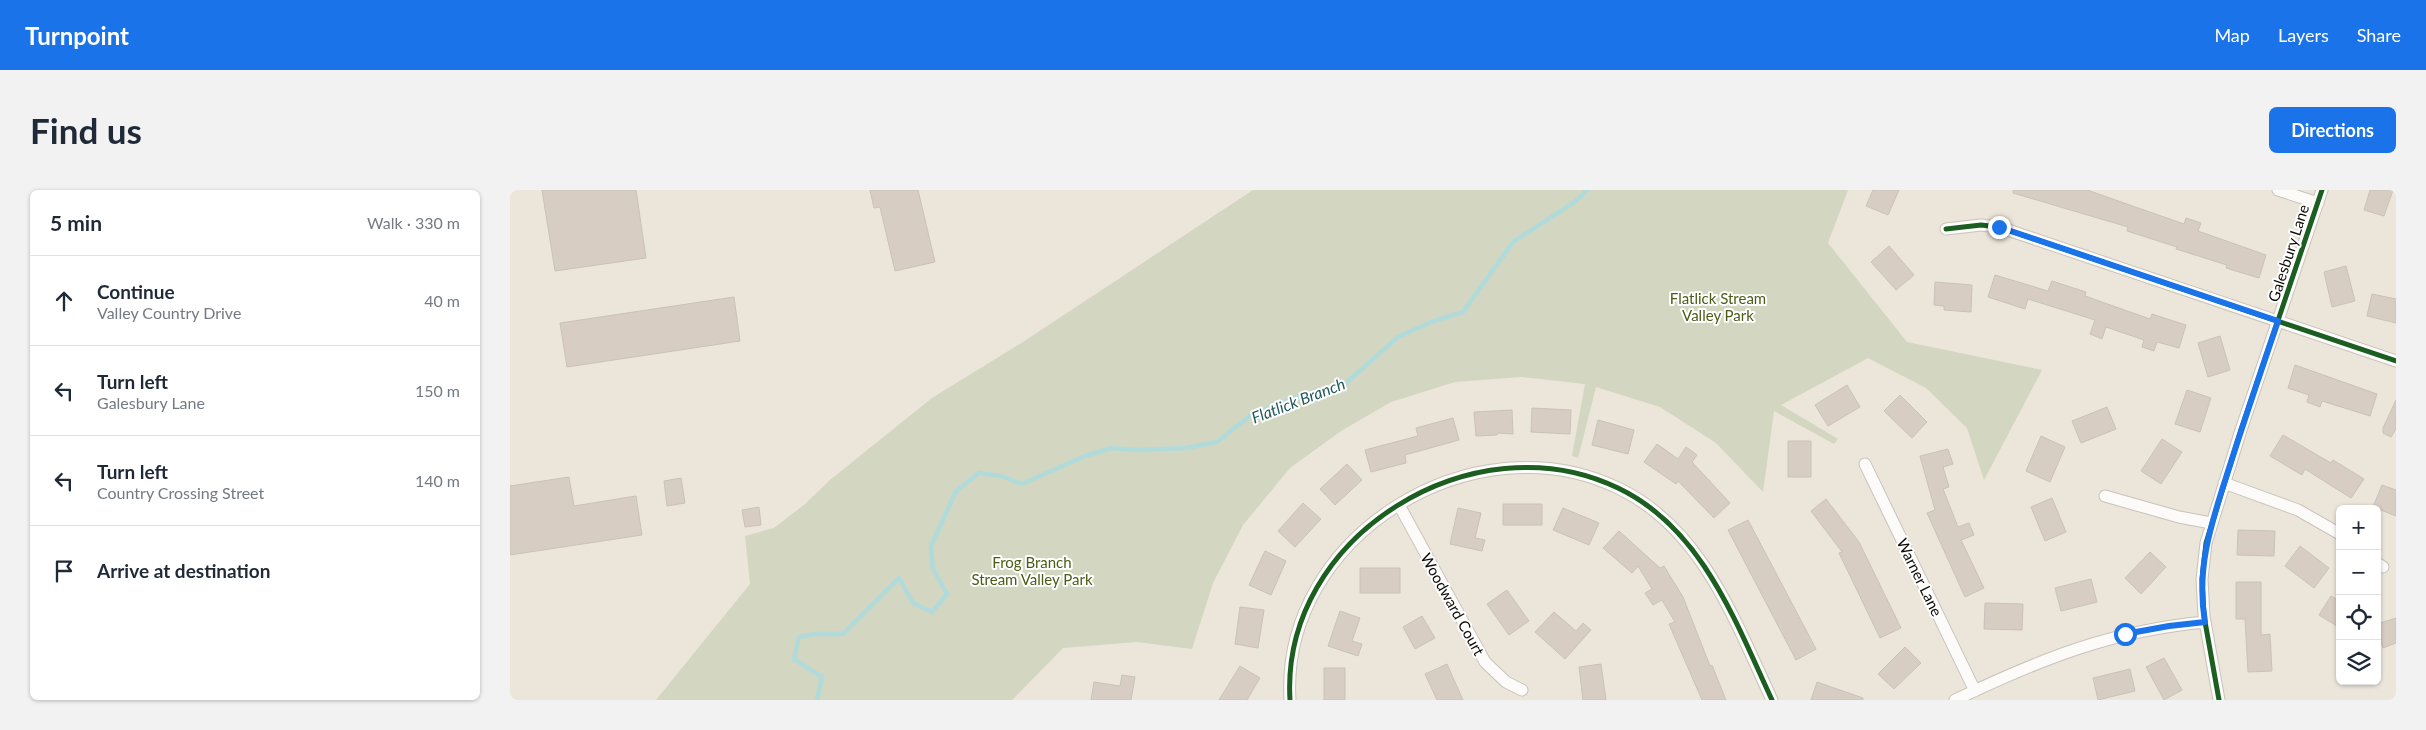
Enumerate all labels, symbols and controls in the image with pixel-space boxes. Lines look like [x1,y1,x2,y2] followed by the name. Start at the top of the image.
[25,21,129,50] text: Turnpoint
[2214,24,2250,46] text: Map
[2278,24,2329,46] text: Layers
[2357,24,2401,46] text: Share
[2269,107,2396,153] button: Directions
[30,109,142,151] text: Find us
[2264,202,2312,304] street label: Galesbury Lane
[50,210,102,235] text: 5 min
[367,213,460,232] text: Walk · 330 m
[1988,216,2011,239] route end
[97,280,175,303] text: Continue
[50,287,78,315] icon: ahead
[1670,289,1766,324] park label: Flatlick Stream Valley Park
[424,291,460,310] text: 40 m
[97,303,241,322] text: Valley Country Drive
[97,370,168,393] text: Turn left
[1249,373,1347,427] water label: Flatlick Branch
[50,377,78,405] icon: left
[415,381,460,400] text: 150 m
[97,393,205,412] text: Galesbury Lane
[97,460,168,483] text: Turn left
[50,467,78,495] icon: left
[415,471,460,490] text: 140 m
[97,483,264,502] text: Country Crossing Street
[2336,505,2381,685] map controls
[2336,505,2381,550] button: +
[1893,535,1947,619] street label: Warner Lane
[1417,550,1489,659] street label: Woodward Court
[2336,550,2381,595] button: −
[971,553,1093,588] park label: Frog Branch Stream Valley Park
[50,557,78,585] icon: arrive
[97,559,270,582] text: Arrive at destination
[2336,595,2381,640] button: locate
[2114,623,2137,646] route start
[2336,640,2381,685] button: layers

